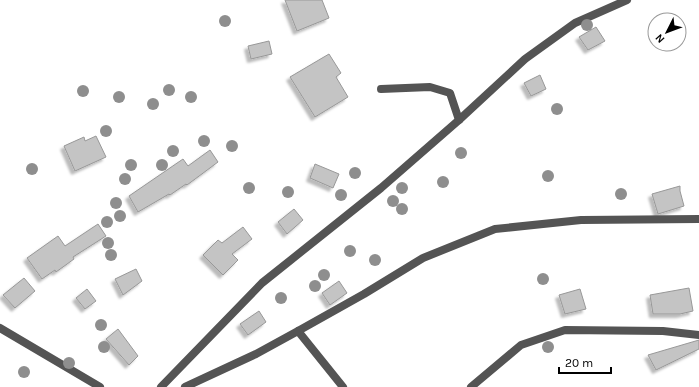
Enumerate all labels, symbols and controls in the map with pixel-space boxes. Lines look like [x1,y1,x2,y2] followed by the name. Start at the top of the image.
[647,12,687,52] north arrow
[652,31,667,46] text: N
[559,349,611,375] scale bar
[565,356,593,370] text: 20 m

